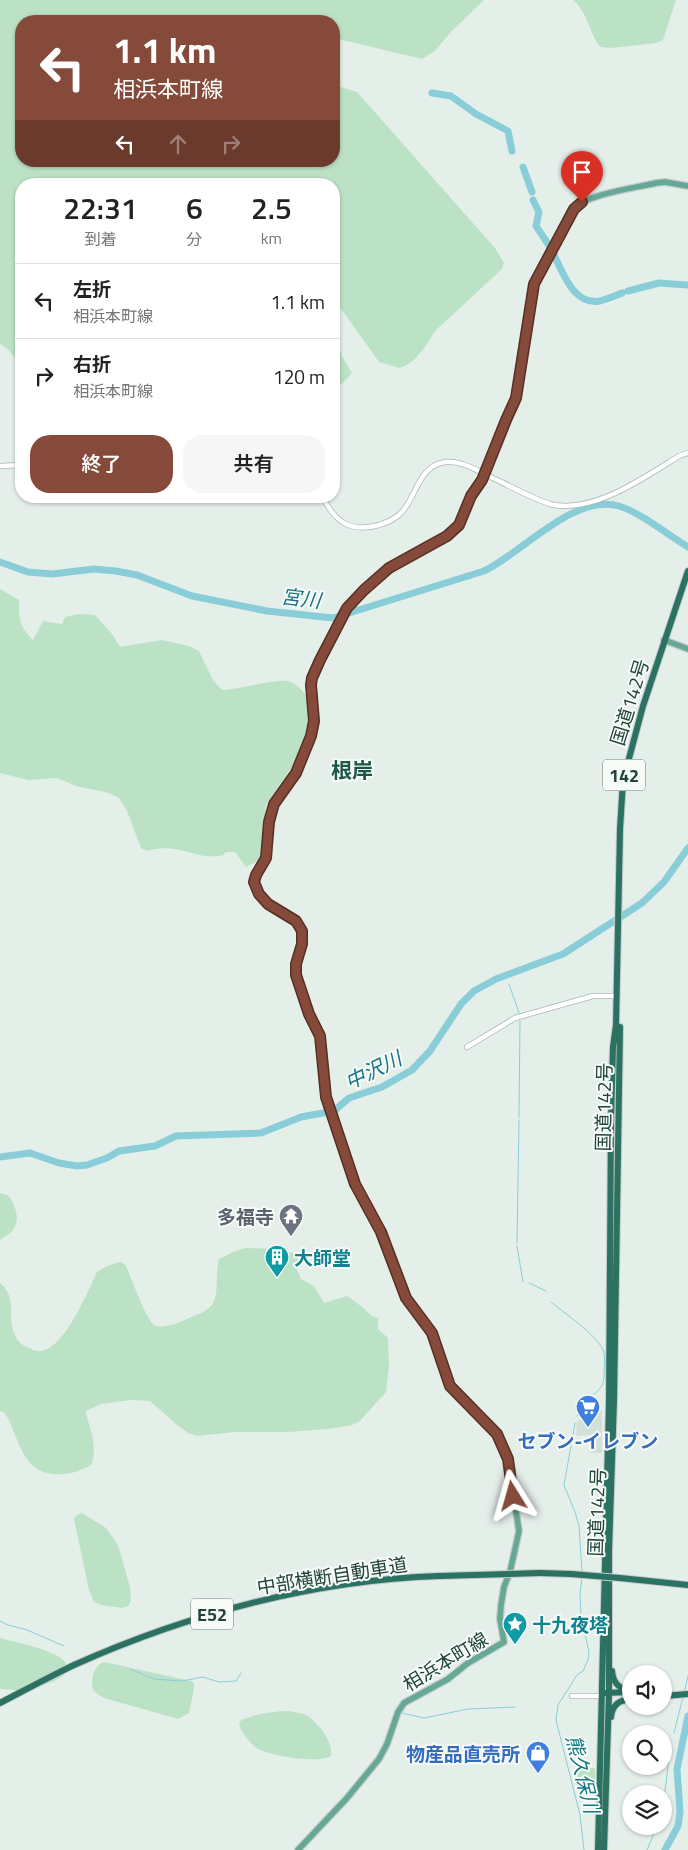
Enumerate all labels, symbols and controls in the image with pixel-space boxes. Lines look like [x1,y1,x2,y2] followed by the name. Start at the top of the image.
[113,23,216,77] text: 1.1 km
[30,35,95,100] icon: left
[113,72,223,106] text: 相浜本町線
[111,130,139,158] icon: left
[164,130,192,158] icon: ahead
[217,130,245,158] icon: right
[561,151,603,202] pin
[568,158,596,186] icon: arrive
[63,185,138,231] text: 22:31
[186,185,203,231] text: 6
[251,185,292,231] text: 2.5
[261,226,282,250] text: km
[84,227,116,251] text: 到着
[186,227,202,251] text: 分
[73,274,111,303] text: 左折
[30,287,58,315] icon: left
[270,287,325,316] text: 1.1 km
[73,304,153,328] text: 相浜本町線
[73,349,111,378] text: 右折
[30,362,58,390] icon: right
[273,362,325,391] text: 120 m
[73,379,153,403] text: 相浜本町線
[30,435,173,493] button: 終了
[183,435,325,493] button: 共有
[279,580,325,616] water label: 宮川
[602,655,656,749] street label: 国道142号
[331,754,373,786] district label: 根岸
[603,760,645,790] road number: 142
[339,1042,409,1097] water label: 中沢川
[588,1062,618,1152] street label: 国道142号
[217,1202,274,1231] place label: 多福寺
[278,1203,304,1237] temple icon: 多福寺
[294,1243,351,1272] place label: 大師堂
[264,1244,290,1278] building icon: 大師堂
[575,1394,601,1428] supermarket icon: セブン-イレブン
[518,1426,658,1455] place label: セブン-イレブン
[580,1467,612,1557] street label: 国道142号
[486,1469,538,1521] position arrow
[255,1549,409,1601] street label: 中部横断自動車道
[191,1598,233,1630] road number: E52
[532,1610,608,1639] place label: 十九夜塔
[502,1611,528,1645] place icon: 十九夜塔
[397,1624,493,1698] street label: 相浜本町線
[622,1665,672,1835] map controls
[622,1665,672,1715] button: sound
[622,1725,672,1775] button: search
[558,1731,608,1819] water label: 熊久保川
[406,1739,520,1768] place label: 物産品直売所
[525,1740,551,1774] shop icon: 物産品直売所
[622,1785,672,1835] button: layers

